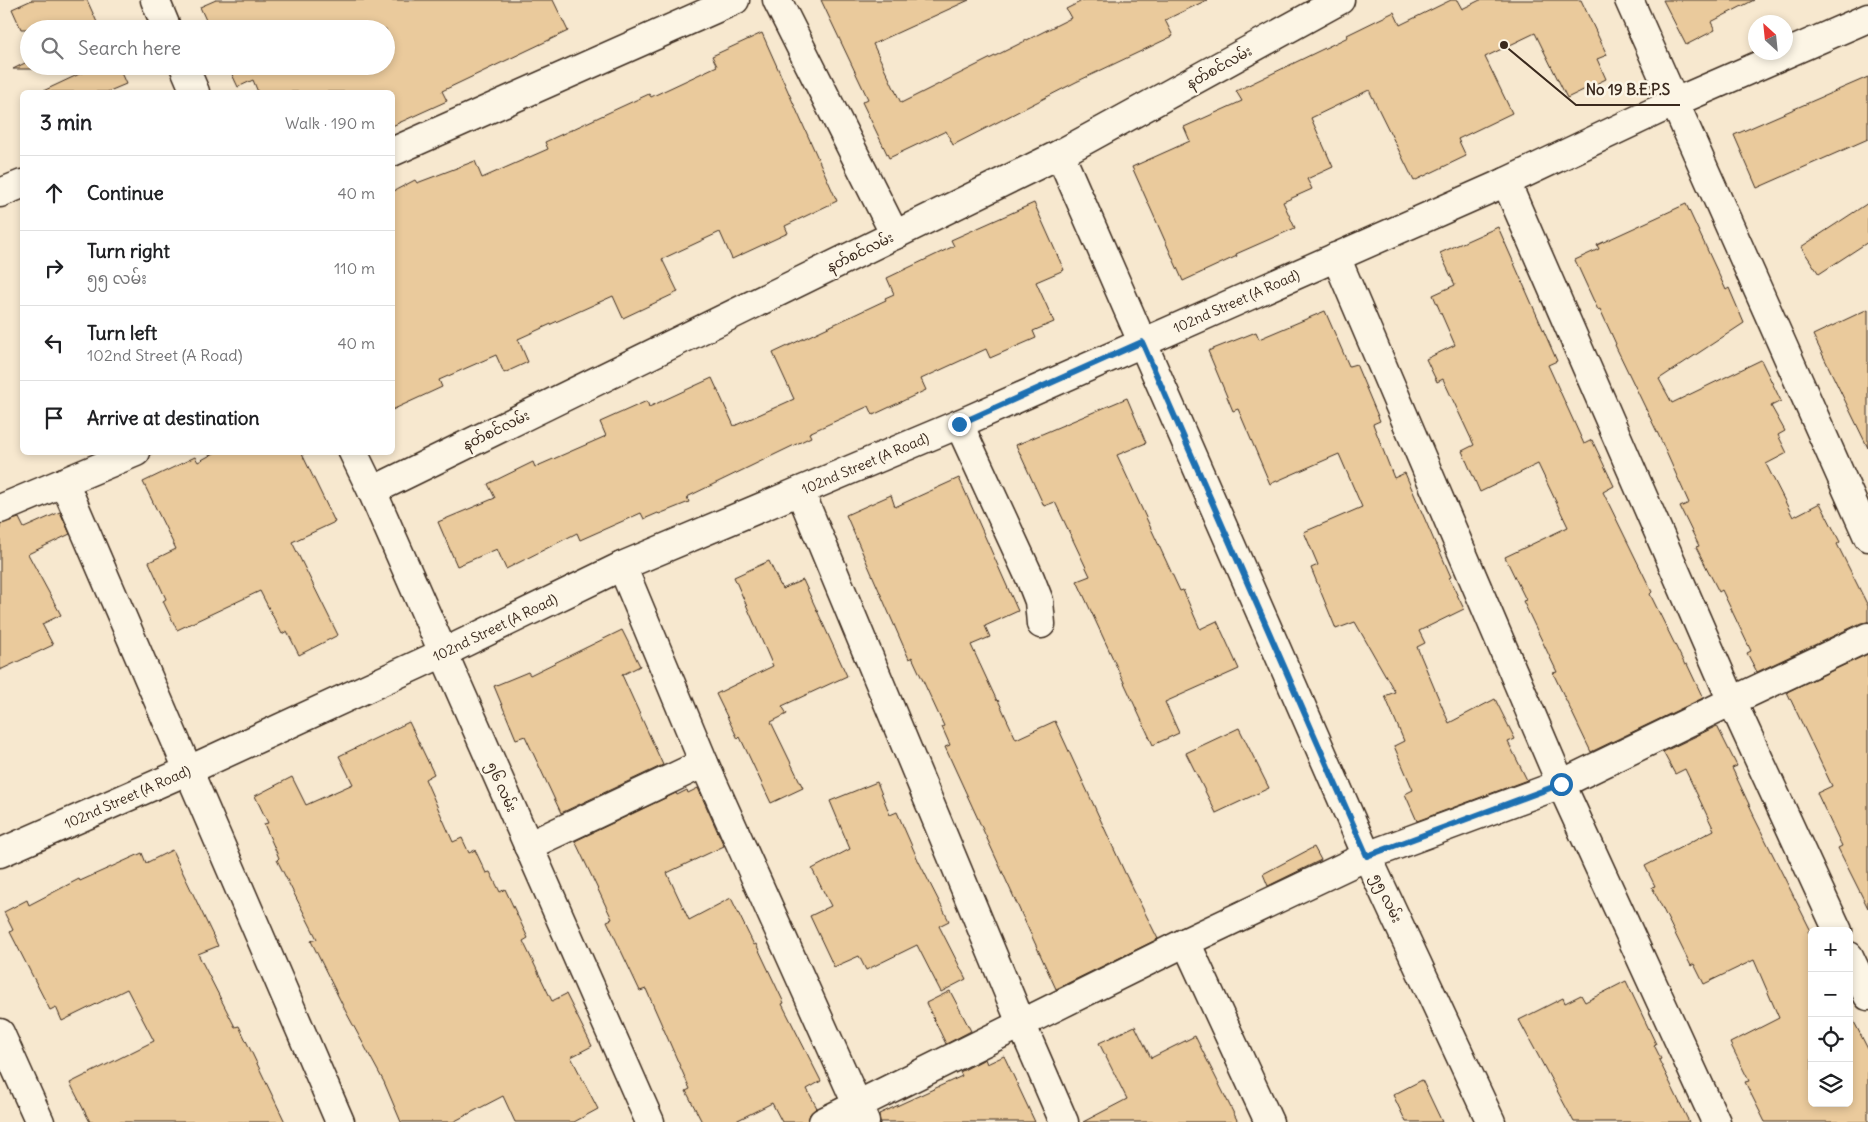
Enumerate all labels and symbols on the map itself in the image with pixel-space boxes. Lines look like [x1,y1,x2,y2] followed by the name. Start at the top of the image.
[1748,15,1793,60] north arrow
[1183,41,1256,95] street label: နတ်စင်လမ်း
[1576,75,1680,105] callout: No 19 B.E.P.S
[1586,80,1670,99] text: No 19 B.E.P.S
[823,227,898,279] street label: နတ်စင်လမ်း
[1170,266,1302,337] street label: 102nd Street (A Road)
[459,405,534,457] street label: နတ်စင်လမ်း
[948,413,971,436] route end
[799,429,931,498] street label: 102nd Street (A Road)
[430,590,560,665] street label: 102nd Street (A Road)
[480,759,522,816] street label: ၅၆ လမ်း
[61,761,193,833] street label: 102nd Street (A Road)
[1550,773,1573,796] route start
[1365,870,1407,927] street label: ၅၅ လမ်း

